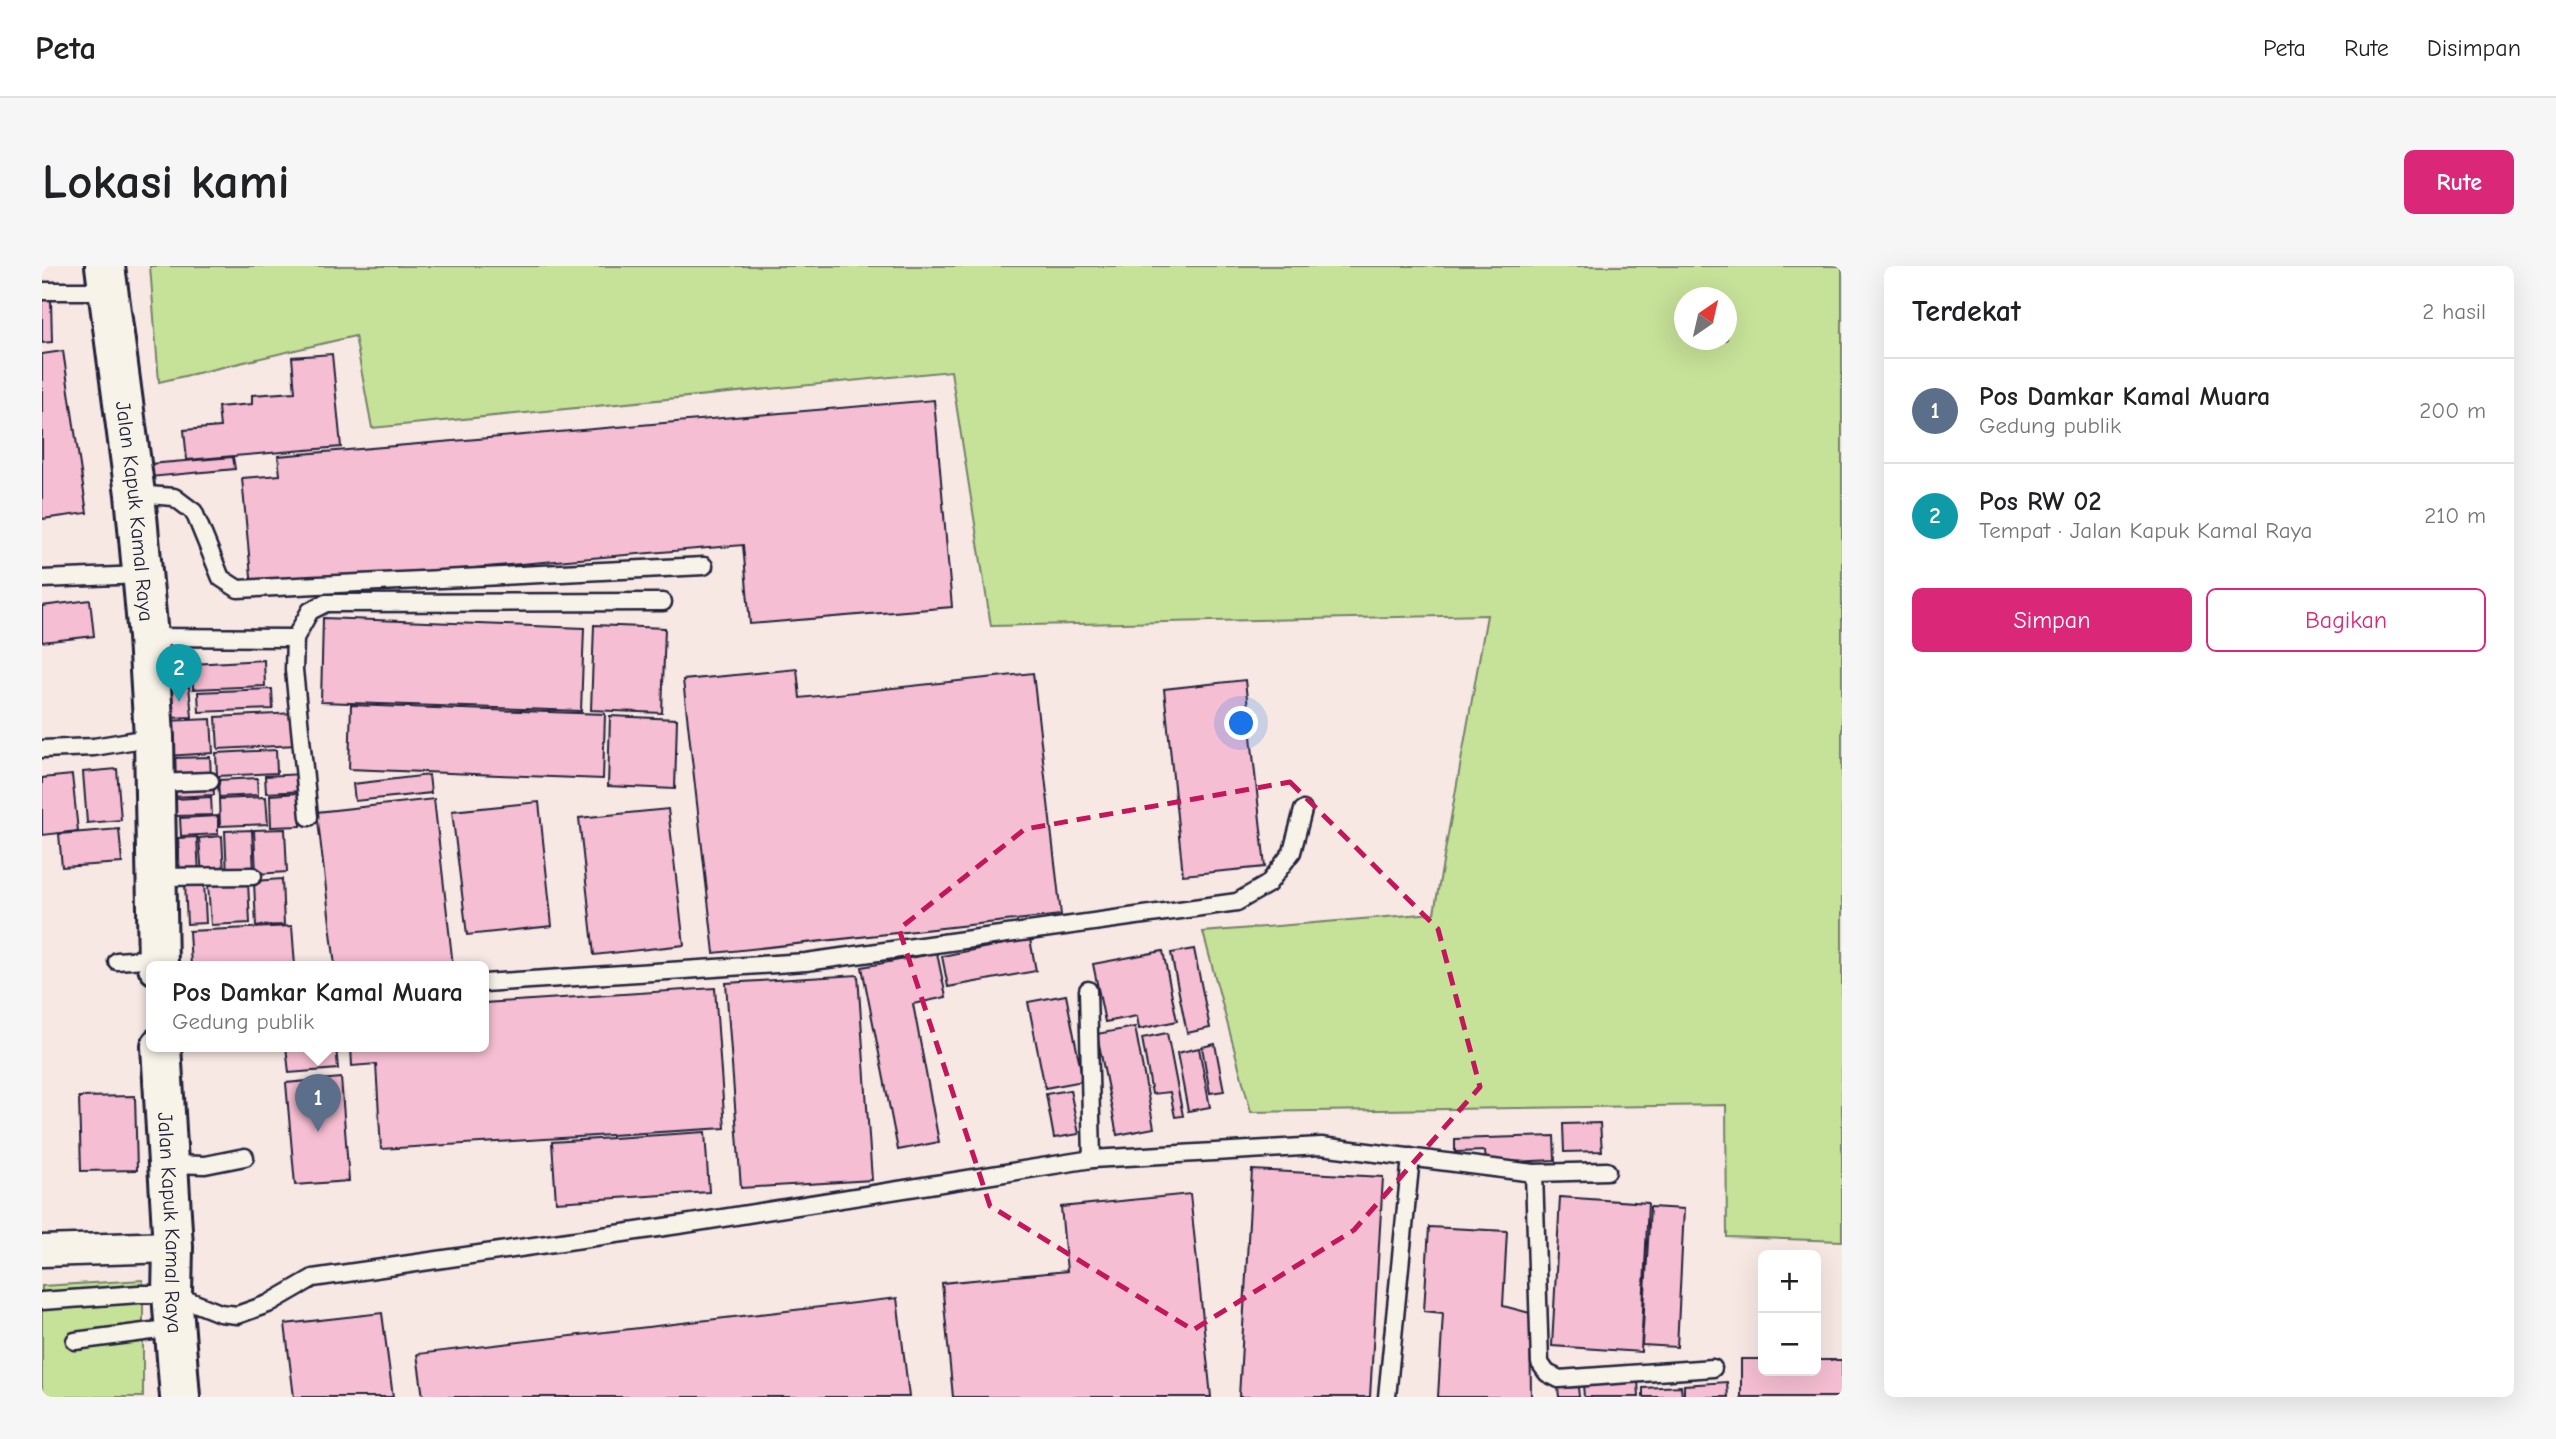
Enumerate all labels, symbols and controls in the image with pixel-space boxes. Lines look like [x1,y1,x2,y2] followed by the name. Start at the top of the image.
[35,29,96,67] text: Peta
[2263,34,2306,62] text: Peta
[2344,34,2389,62] text: Rute
[2427,34,2521,62] text: Disimpan
[2404,150,2514,214] button: Rute
[42,154,290,210] text: Lokasi kami
[1674,287,1737,350] north arrow
[1912,294,2021,329] text: Terdekat
[2422,298,2486,325] text: 2 hasil
[1979,382,2270,412] text: Pos Damkar Kamal Muara
[1930,397,1940,424] text: 1
[2419,397,2486,424] text: 200 m
[111,399,159,622] street label: Jalan Kapuk Kamal Raya
[1979,412,2121,439] text: Gedung publik
[1979,487,2101,517] text: Pos RW 02
[1929,502,1941,529] text: 2
[2424,502,2486,529] text: 210 m
[1979,517,2312,544] text: Tempat · Jalan Kapuk Kamal Raya
[1912,588,2192,652] button: Simpan
[2206,588,2486,652] button: Bagikan
[156,644,202,702] pin: 2
[1224,706,1258,740] your location
[146,961,489,1052] popup
[172,978,463,1008] text: Pos Damkar Kamal Muara
[172,1008,314,1035] text: Gedung publik
[295,1074,341,1132] pin: 1
[153,1111,187,1334] street label: Jalan Kapuk Kamal Raya
[1758,1250,1821,1376] map controls
[1758,1250,1821,1313] button: +
[1758,1313,1821,1376] button: −

